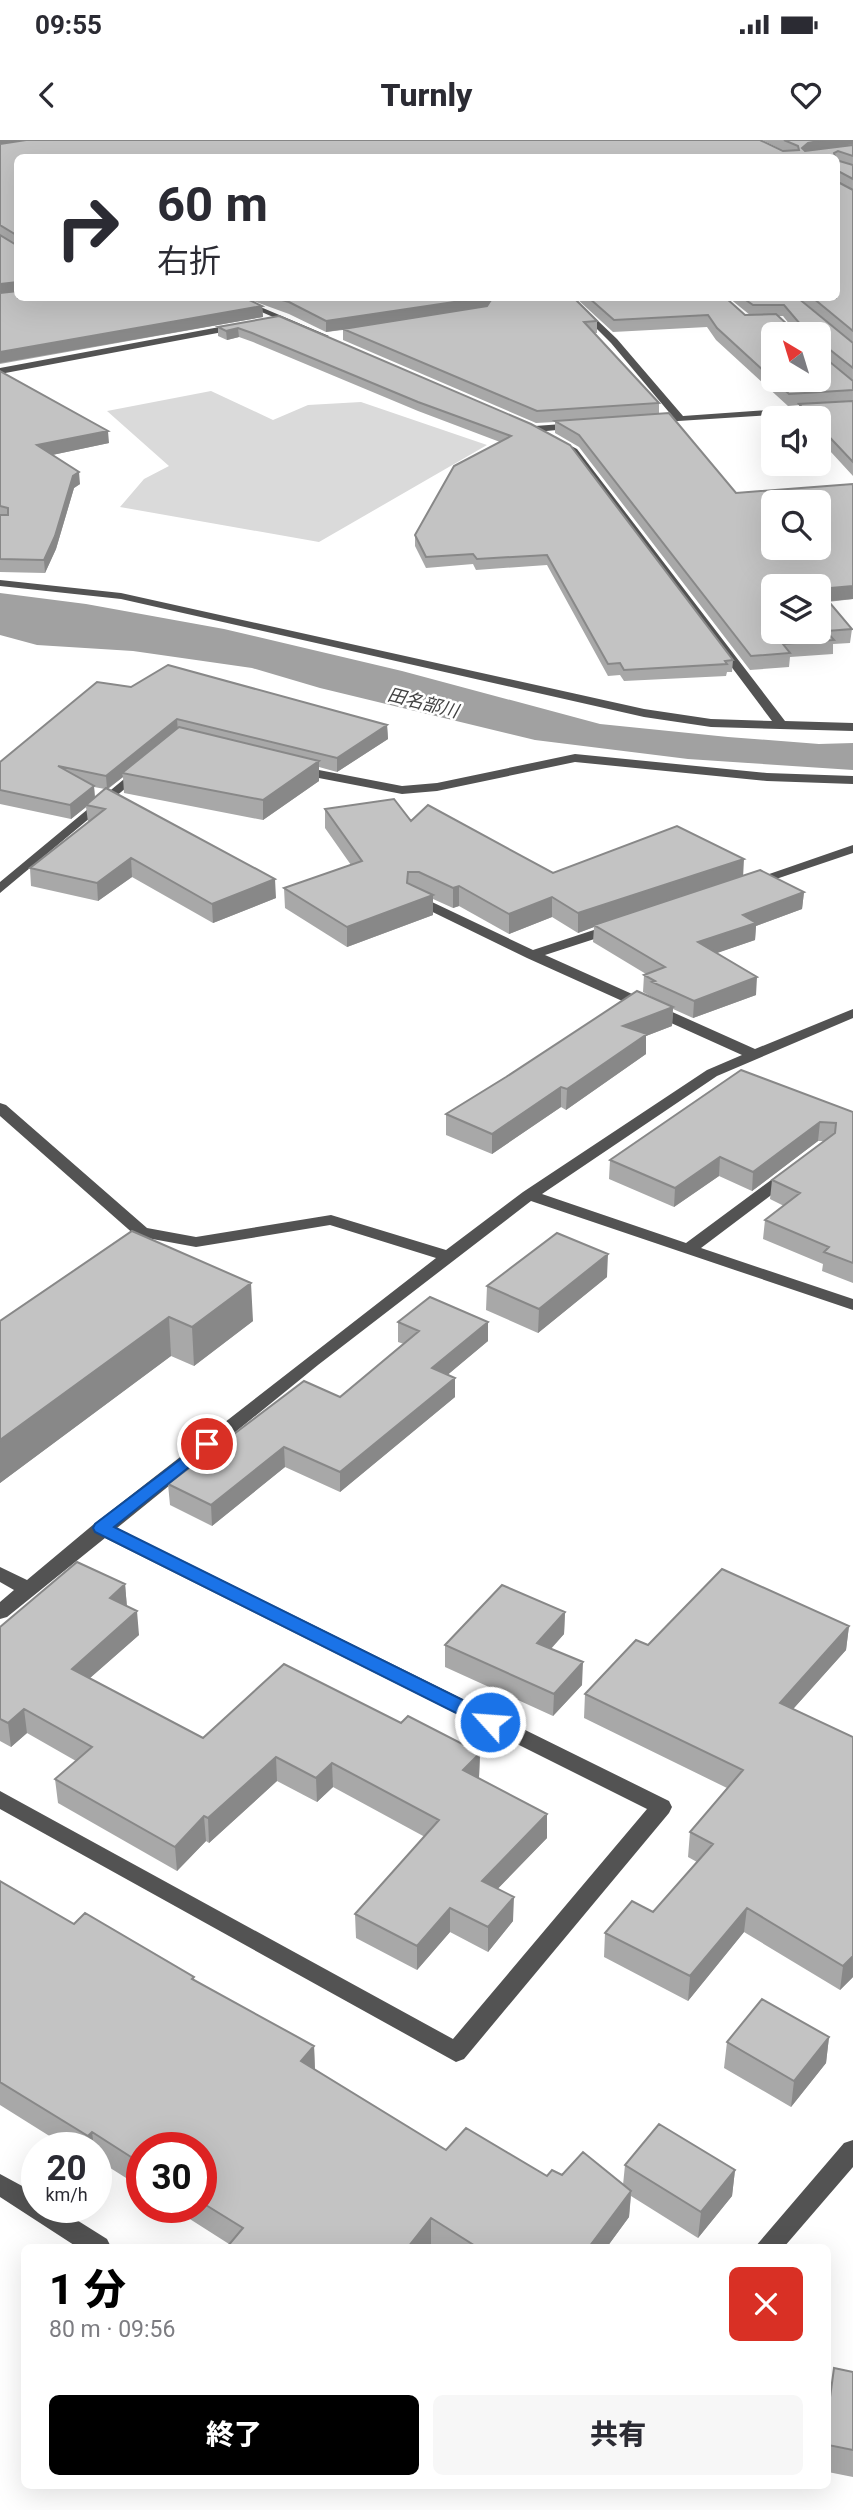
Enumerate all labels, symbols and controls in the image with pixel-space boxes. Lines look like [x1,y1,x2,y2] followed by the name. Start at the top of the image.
[35,10,102,40] text: 09:55
[28,76,66,114] icon: back
[381,76,472,114] text: Turnly
[787,76,825,114] icon: heart
[157,176,268,233] text: 60 m
[42,182,133,273] icon: right
[157,242,221,280] text: 右折
[761,322,831,392] north arrow
[761,322,831,644] map controls
[761,406,831,476] button: sound
[761,490,831,560] button: search
[761,574,831,644] button: layers
[386,684,463,722] water label: 田名部川
[177,1414,237,1474] pin
[188,1425,226,1463] icon: arrive
[453,1685,527,1759] position arrow
[126,2132,217,2223] speed limit sign: 30
[46,2148,87,2189] text: 20
[45,2184,88,2205] text: km/h
[49,2265,126,2314] text: 1 分
[729,2267,803,2341] button: close
[49,2316,175,2343] text: 80 m · 09:56
[49,2395,419,2475] button: 終了
[433,2395,803,2475] button: 共有

